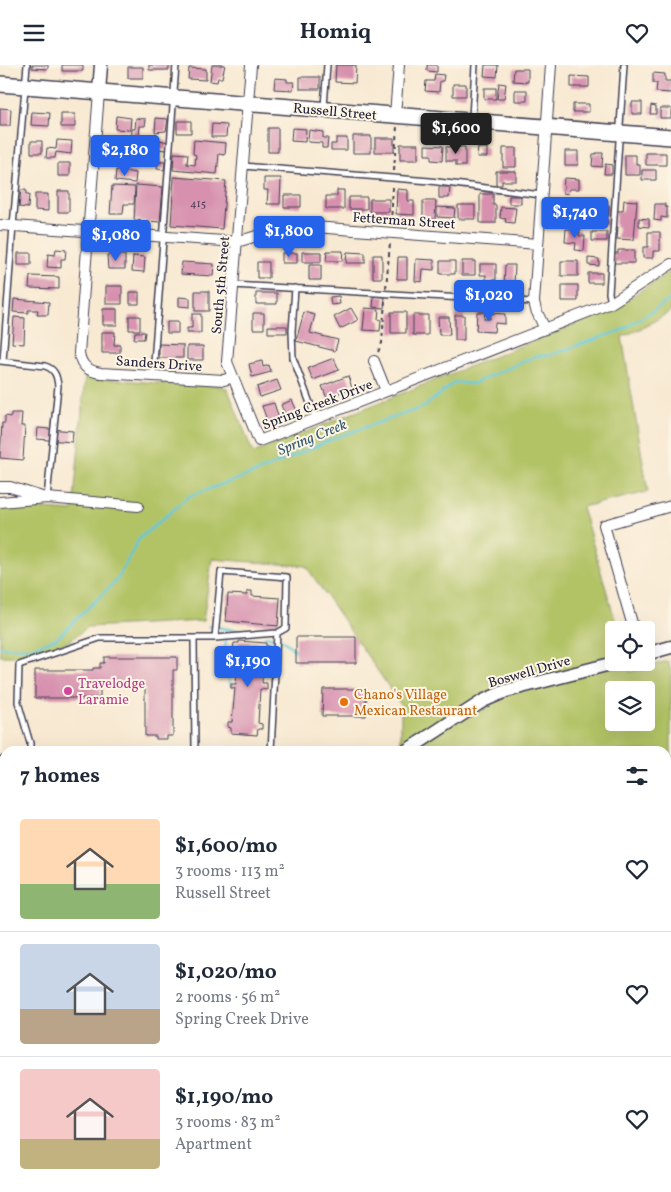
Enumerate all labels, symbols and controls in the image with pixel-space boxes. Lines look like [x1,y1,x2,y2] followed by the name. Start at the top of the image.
[300,17,371,48] text: Homiq
[20,19,48,47] icon: menu
[623,19,651,47] icon: heart
[292,99,378,126] street label: Russell Street
[415,113,497,155] pin: $1,600
[432,118,480,140] text: $1,600
[84,135,166,177] pin: $2,180
[102,140,148,162] text: $2,180
[190,197,206,212] house number: 415
[534,197,616,239] pin: $1,740
[552,202,598,224] text: $1,740
[352,208,456,235] street label: Fetterman Street
[248,215,330,258] pin: $1,800
[75,219,157,262] pin: $1,080
[265,221,313,243] text: $1,800
[92,225,140,247] text: $1,080
[208,235,235,335] street label: South 5th Street
[448,279,530,322] pin: $1,020
[465,285,513,307] text: $1,020
[115,352,203,377] street label: Sanders Drive
[259,375,376,435] street label: Spring Creek Drive
[275,415,350,462] water label: Spring Creek
[605,621,655,731] map controls
[605,621,655,671] button: locate
[207,645,289,688] pin: $1,190
[225,651,271,673] text: $1,190
[486,652,573,693] street label: Boswell Drive
[78,675,146,710] place label: Travelodge Laramie
[605,681,655,731] button: layers
[62,685,74,697] marker: Travelodge Laramie
[354,686,477,721] place label: Chano's Village Mexican Restaurant
[338,696,350,708] marker: Chano's Village Mexican Restaurant
[20,762,100,791] text: 7 homes
[623,762,651,790] icon: filters
[175,832,278,861] text: $1,600/mo
[60,839,120,899] icon: home
[623,855,651,883] icon: heart
[175,861,285,883] text: 3 rooms · 113 m²
[175,883,271,905] text: Russell Street
[175,958,277,987] text: $1,020/mo
[60,964,120,1024] icon: home
[623,980,651,1008] icon: heart
[175,987,280,1009] text: 2 rooms · 56 m²
[175,1009,309,1031] text: Spring Creek Drive
[175,1083,273,1112] text: $1,190/mo
[60,1089,120,1149] icon: home
[623,1105,651,1133] icon: heart
[175,1112,280,1134] text: 3 rooms · 83 m²
[175,1134,252,1156] text: Apartment

